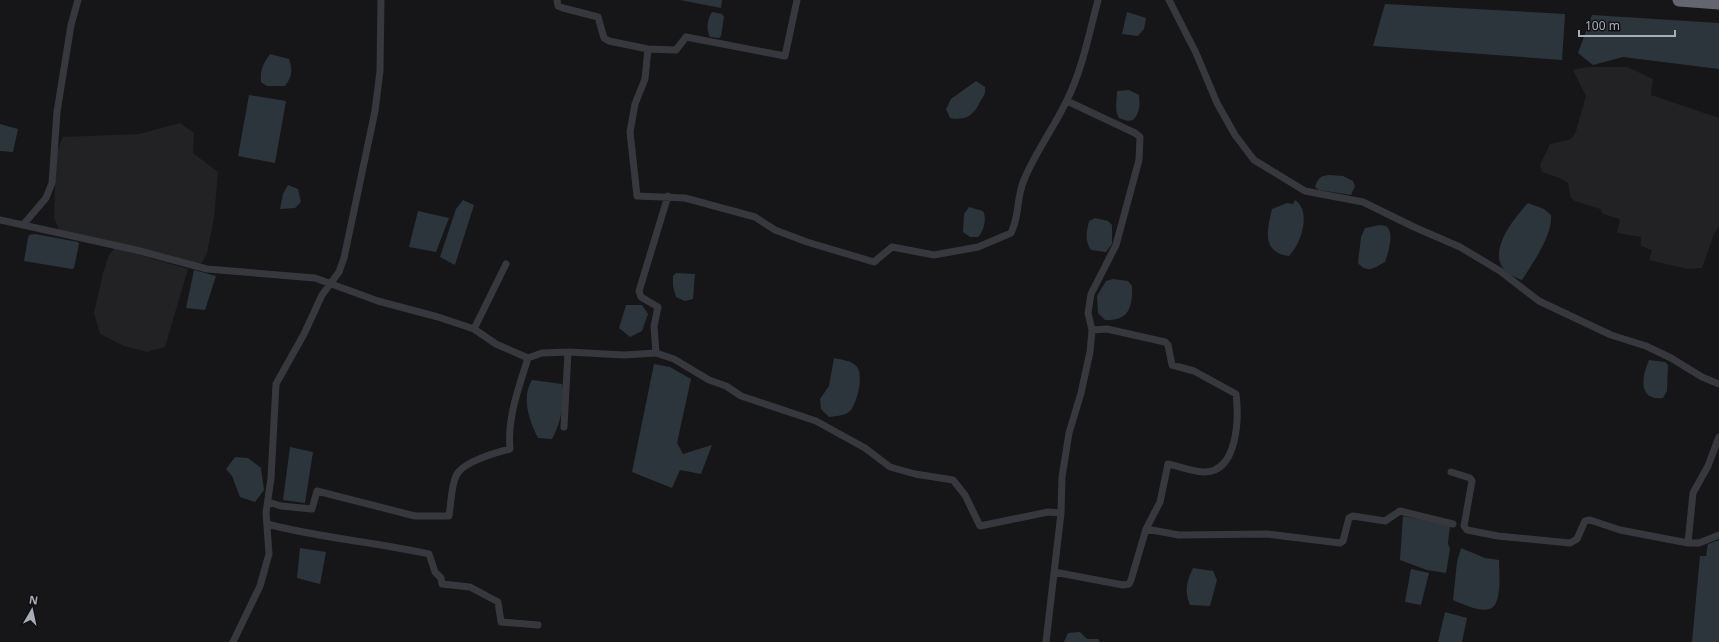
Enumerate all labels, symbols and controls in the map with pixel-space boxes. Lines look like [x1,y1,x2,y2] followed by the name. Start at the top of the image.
[1579,12,1675,38] scale bar
[1585,17,1620,34] text: 100 m
[12,590,52,630] north arrow
[28,592,39,608] text: N

